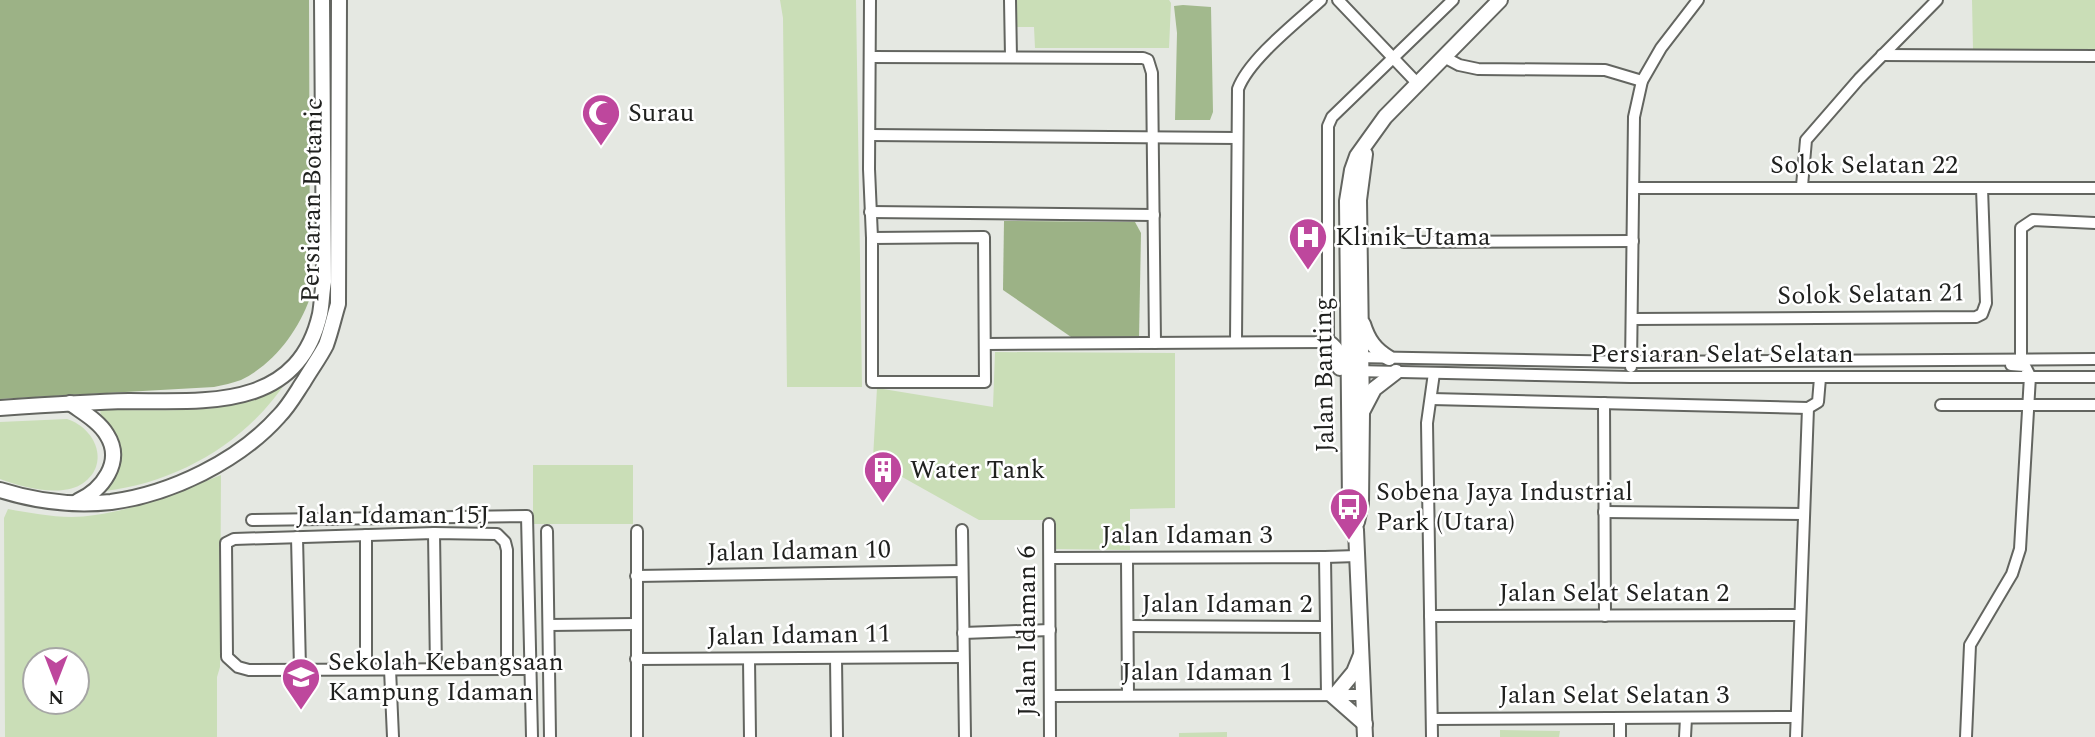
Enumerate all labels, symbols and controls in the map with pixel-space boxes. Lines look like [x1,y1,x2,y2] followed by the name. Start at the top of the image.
[580,92,622,147] mosque icon: Surau
[628,93,694,133] place label: Surau
[290,97,334,303] street label: Persiaran Botanic
[1770,145,1958,185] street label: Solok Selatan 22
[1287,216,1329,271] hospital icon: Klinik Utama
[1335,217,1491,257] place label: Klinik Utama
[1777,272,1965,316] street label: Solok Selatan 21
[1303,297,1345,453] street label: Jalan Banting
[1590,334,1854,374] street label: Persiaran Selat Selatan
[862,449,904,504] building icon: Water Tank
[910,450,1045,490] place label: Water Tank
[1376,472,1633,542] place label: Sobena Jaya Industrial Park (Utara)
[1328,486,1370,541] bus stop icon: Sobena Jaya Industrial Park (Utara)
[296,495,490,535] street label: Jalan Idaman 15J
[1102,515,1272,555] street label: Jalan Idaman 3
[707,529,891,573] street label: Jalan Idaman 10
[1007,546,1047,716] street label: Jalan Idaman 6
[1499,573,1729,613] street label: Jalan Selat Selatan 2
[1142,584,1312,624] street label: Jalan Idaman 2
[707,613,891,657] street label: Jalan Idaman 11
[328,642,564,712] place label: Sekolah Kebangsaan Kampung Idaman
[21,646,91,716] north arrow
[1122,652,1292,692] street label: Jalan Idaman 1
[280,656,322,711] school or university icon: Sekolah Kebangsaan Kampung Idaman
[1499,675,1729,715] street label: Jalan Selat Selatan 3
[48,682,64,711] text: N

